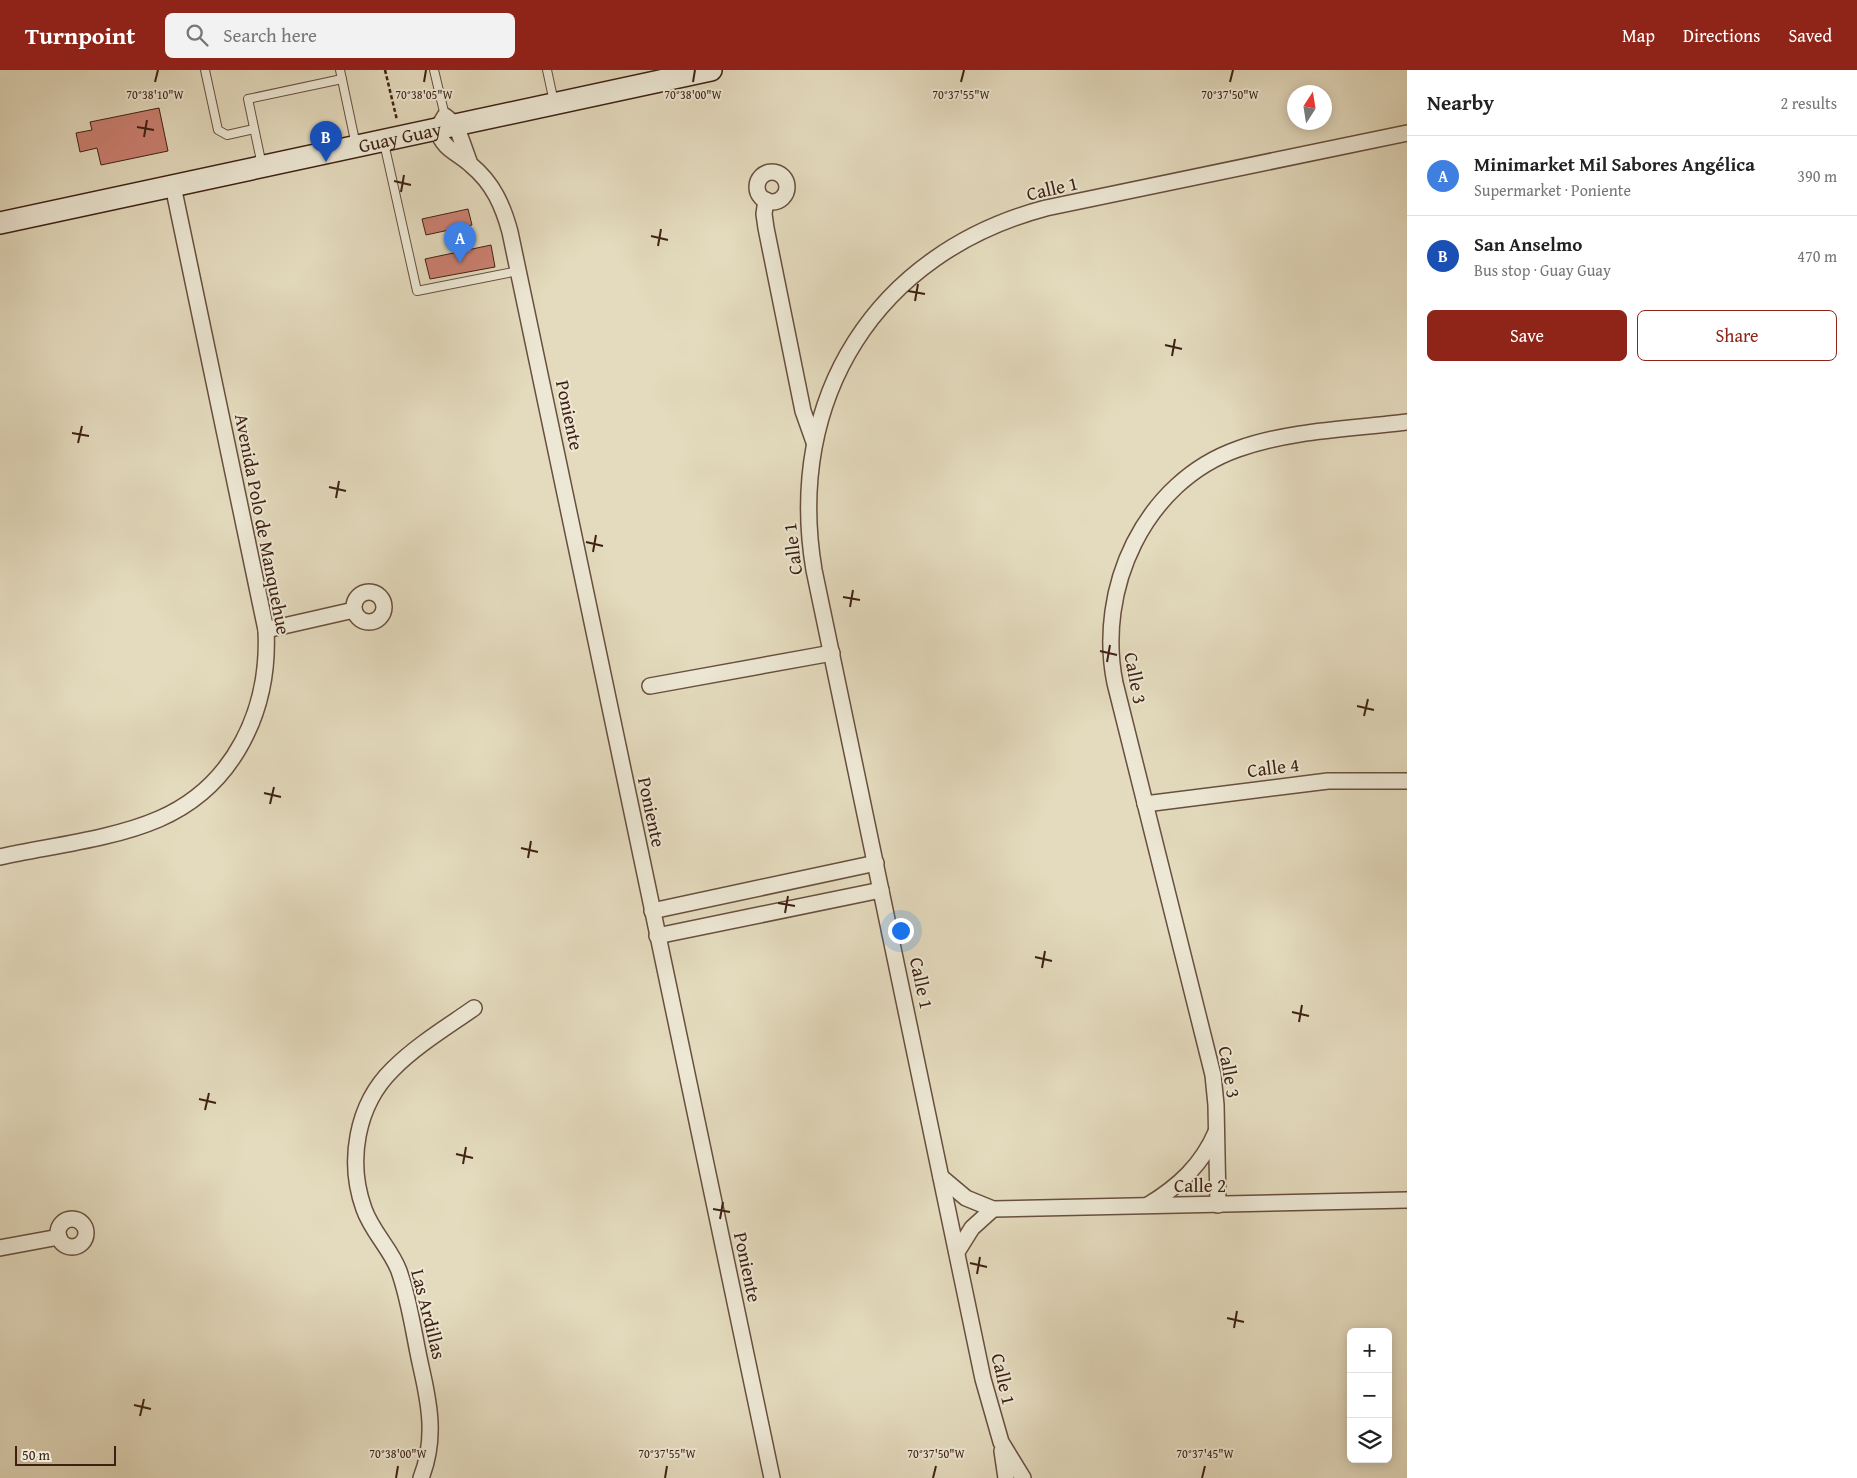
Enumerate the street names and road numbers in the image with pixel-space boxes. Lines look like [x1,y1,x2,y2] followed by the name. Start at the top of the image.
[356,114,444,159] street label: Guay Guay
[1023,168,1081,208] street label: Calle 1
[549,377,591,453] street label: Poniente
[228,411,298,637] street label: Avenida Polo de Manquehue
[775,521,809,577] street label: Calle 1
[1117,650,1155,706] street label: Calle 3
[1245,750,1301,784] street label: Calle 4
[631,774,673,850] street label: Poniente
[903,955,941,1011] street label: Calle 1
[1212,1044,1248,1100] street label: Calle 3
[1174,1171,1226,1199] street label: Calle 2
[727,1229,769,1305] street label: Poniente
[404,1266,454,1362] street label: Las Ardillas
[984,1350,1024,1408] street label: Calle 1

